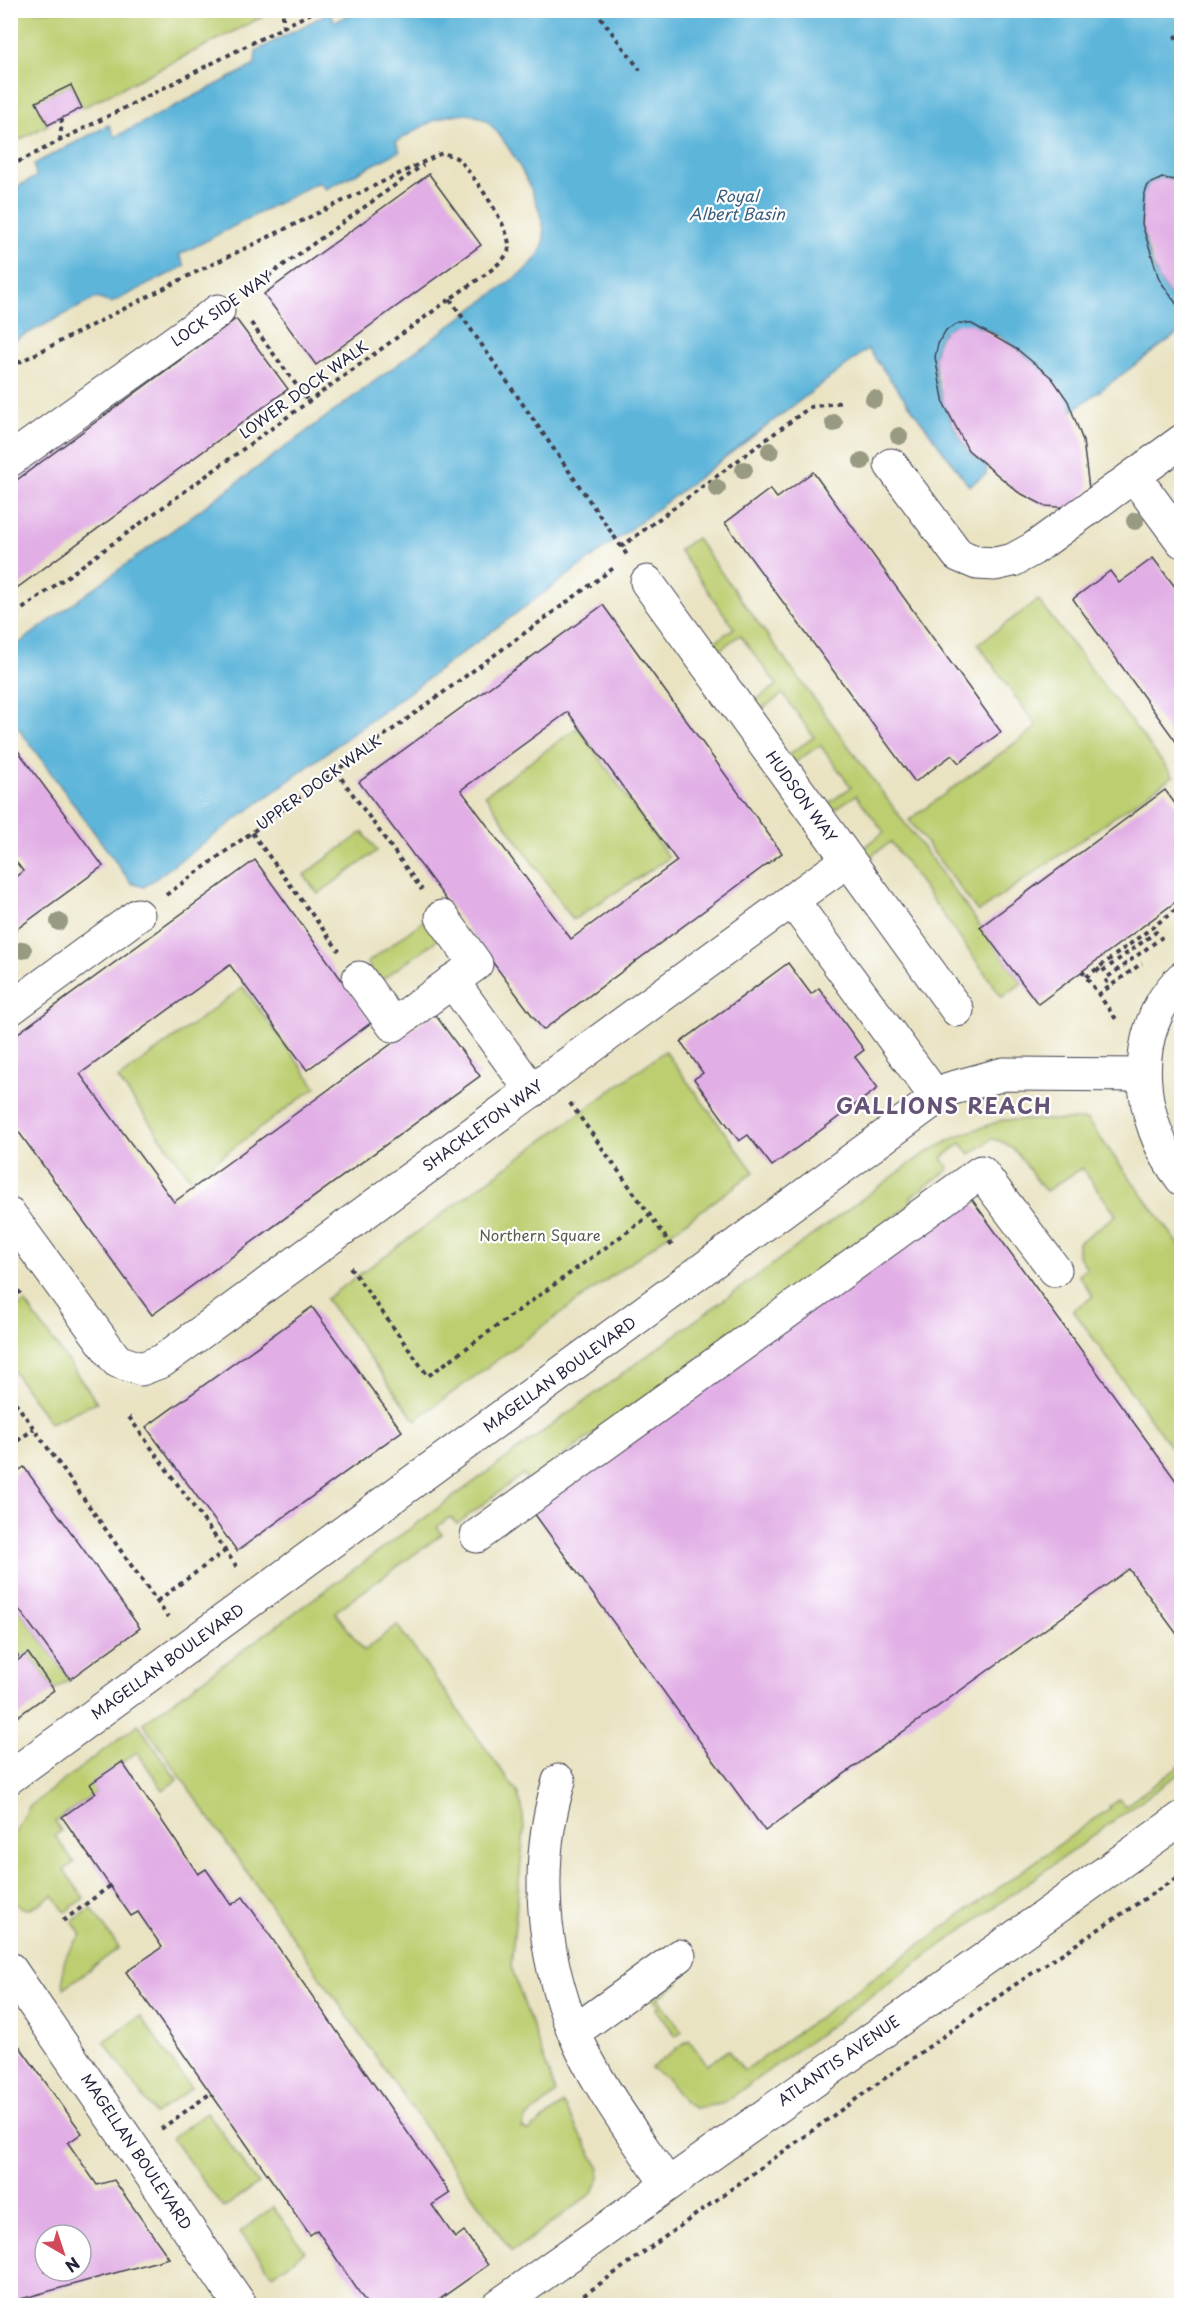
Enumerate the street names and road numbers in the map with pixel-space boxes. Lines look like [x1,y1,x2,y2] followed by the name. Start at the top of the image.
[166,264,277,351] street label: LOCK SIDE WAY
[234,334,372,443] street label: LOWER DOCK WALK
[251,729,385,835] street label: UPPER DOCK WALK
[761,745,844,847] street label: HUDSON WAY
[417,1073,547,1176] street label: SHACKLETON WAY
[478,1310,640,1437] street label: MAGELLAN BOULEVARD
[86,1597,248,1724] street label: MAGELLAN BOULEVARD
[772,2009,904,2111] street label: ATLANTIS AVENUE
[76,2068,198,2234] street label: MAGELLAN BOULEVARD

